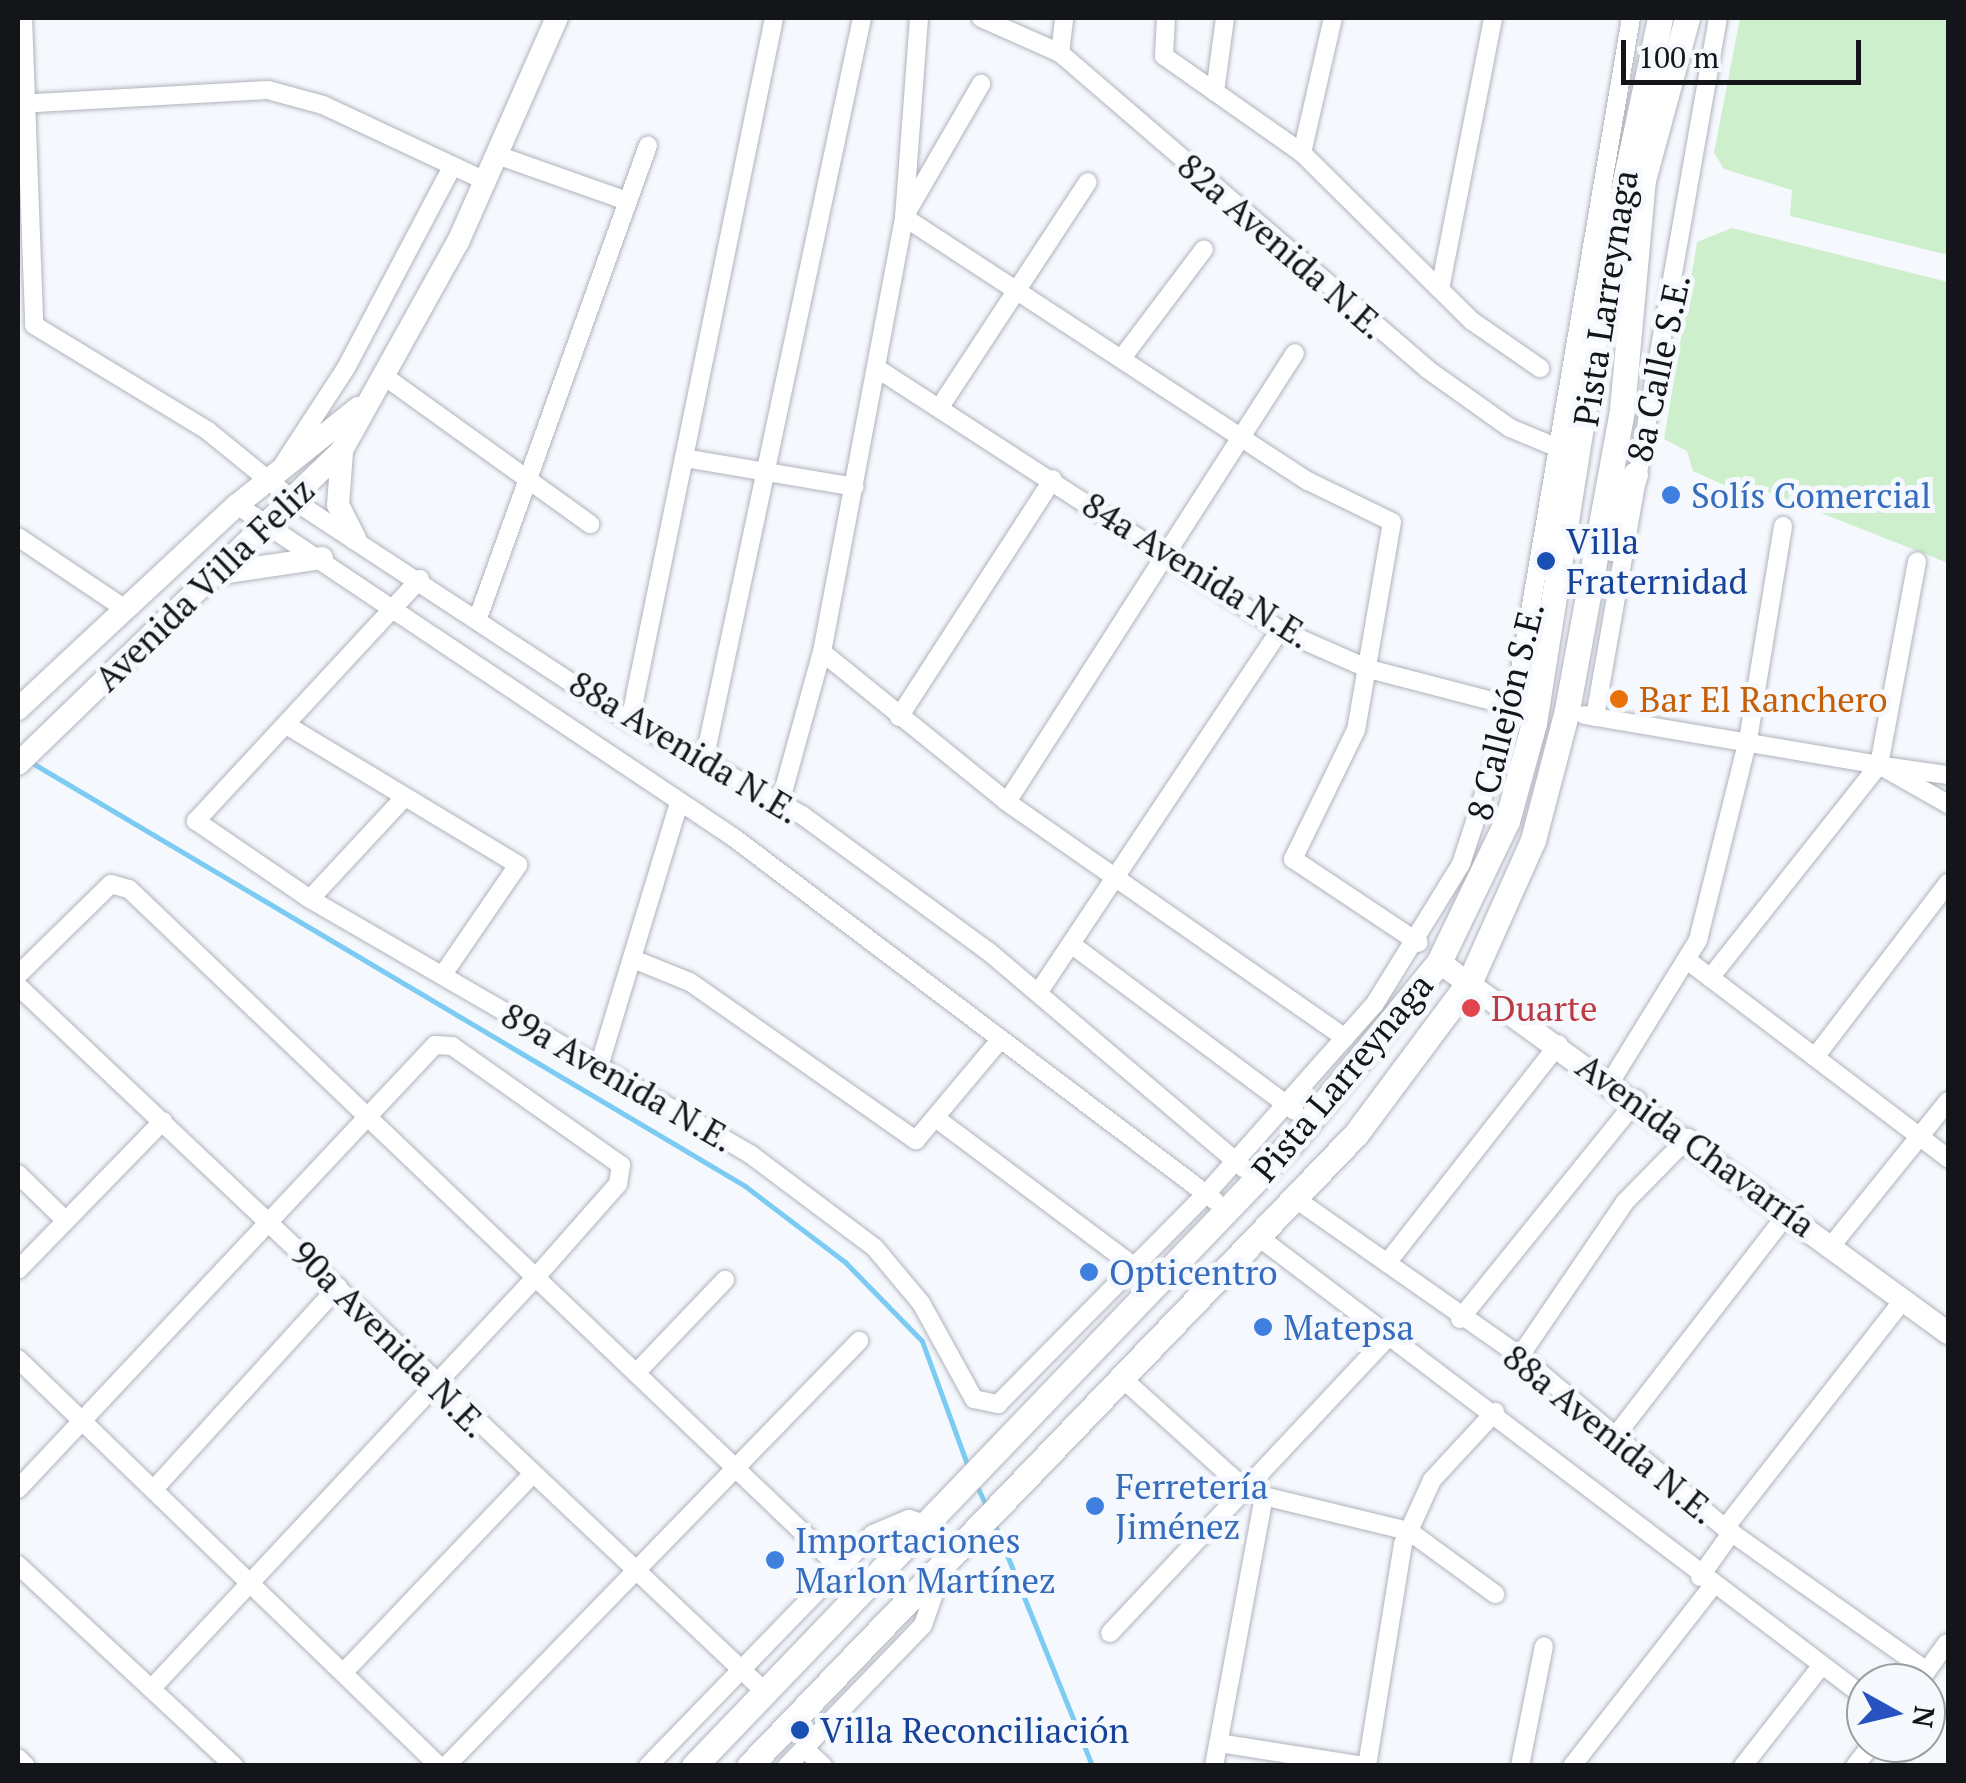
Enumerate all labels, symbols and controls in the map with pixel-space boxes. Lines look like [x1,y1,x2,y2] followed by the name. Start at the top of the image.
[1626,20,1866,82] scale bar
[1638,37,1719,77] text: 100 m
[1169,144,1395,348] street label: 82a Avenida N.E.
[1564,167,1646,429] street label: Pista Larreynaga
[1618,270,1698,466] street label: 8a Calle S.E.
[85,468,323,700] street label: Avenida Villa Feliz
[1691,474,1931,516] place label: Solís Comercial
[1075,483,1319,657] street label: 84a Avenida N.E.
[1660,484,1682,506] marker: Solís Comercial
[1566,520,1748,602] place label: Villa Fraternidad
[1535,550,1557,572] marker: Villa Fraternidad
[1458,598,1552,824] street label: 8 Callejón S.E.
[562,662,808,832] street label: 88a Avenida N.E.
[1639,678,1888,720] place label: Bar El Ranchero
[1608,688,1630,710] marker: Bar El Ranchero
[1243,964,1441,1190] street label: Pista Larreynaga
[1491,987,1598,1029] place label: Duarte
[494,993,742,1161] street label: 89a Avenida N.E.
[1460,997,1482,1019] marker: Duarte
[1569,1044,1823,1246] street label: Avenida Chavarría
[283,1232,497,1446] street label: 90a Avenida N.E.
[1109,1251,1278,1293] place label: Opticentro
[1078,1261,1100,1283] marker: Opticentro
[1283,1306,1414,1348] place label: Matepsa
[1252,1316,1274,1338] marker: Matepsa
[1495,1335,1725,1533] street label: 88a Avenida N.E.
[1115,1465,1268,1547] place label: Ferretería Jiménez
[1084,1495,1106,1517] marker: Ferretería Jiménez
[795,1519,1056,1601] place label: Importaciones Marlon Martínez
[764,1549,786,1571] marker: Importaciones Marlon Martínez
[1846,1663,1946,1763] north arrow
[1904,1704,1944,1730] text: N
[820,1709,1129,1751] place label: Villa Reconciliación
[789,1719,811,1741] marker: Villa Reconciliación

